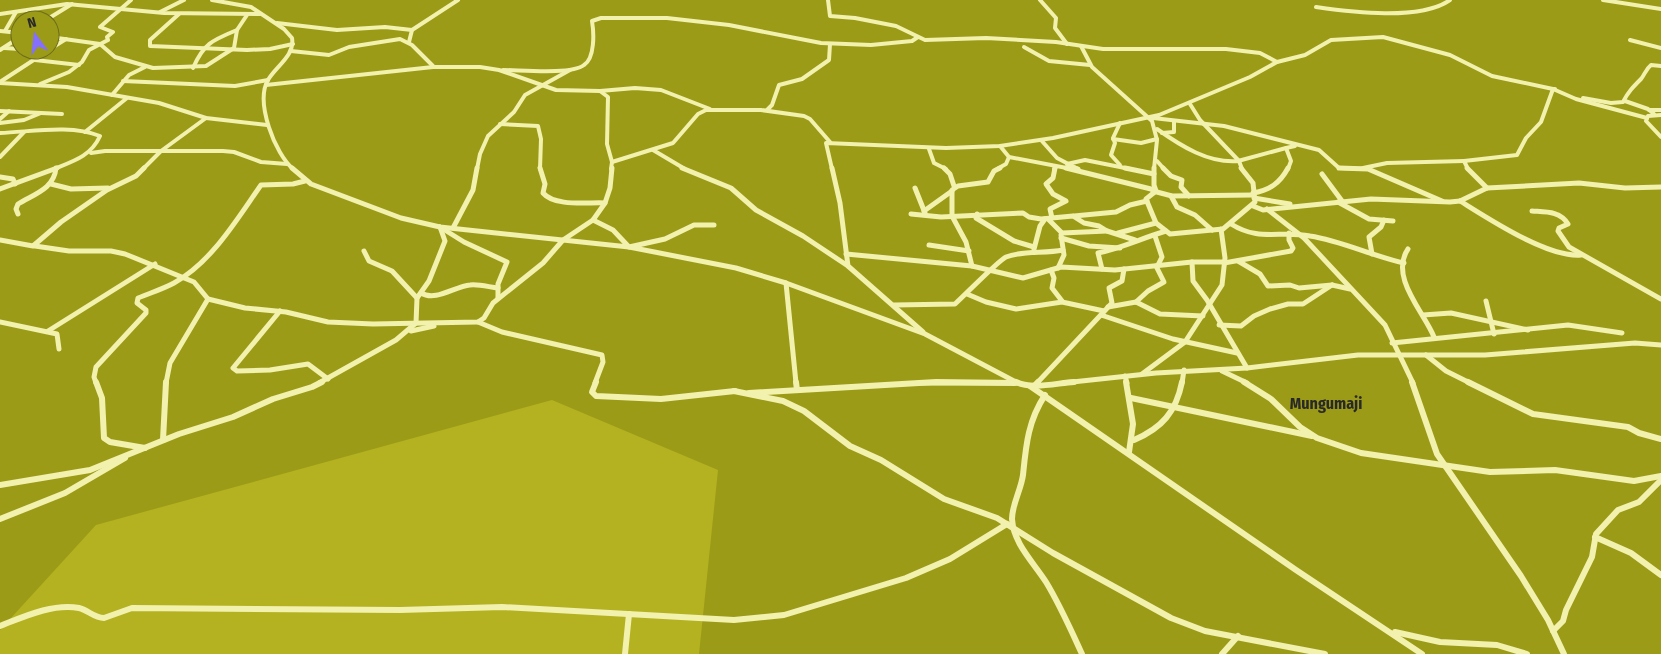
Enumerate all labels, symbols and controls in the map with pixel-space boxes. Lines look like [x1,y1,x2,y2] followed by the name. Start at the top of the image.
[10,10,60,60] north arrow
[26,14,38,32] text: N
[1290,394,1362,413] district label: Mungumaji

